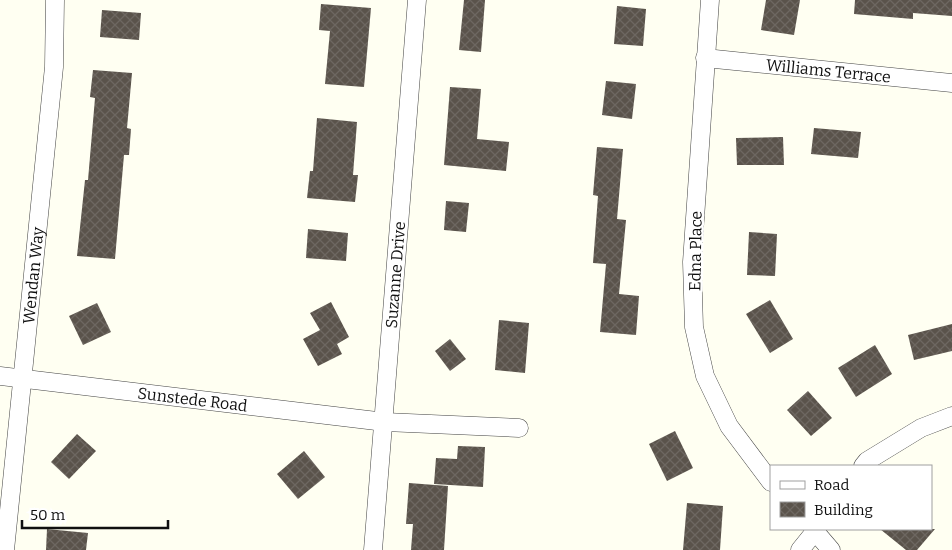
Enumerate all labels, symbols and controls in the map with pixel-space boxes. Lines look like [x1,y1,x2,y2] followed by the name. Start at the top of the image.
[765,55,892,87] street label: Williams Terrace
[685,211,706,291] street label: Edna Place
[382,221,409,329] street label: Suzanne Drive
[19,226,48,325] street label: Wendan Way
[137,384,249,416] street label: Sunstede Road
[770,465,932,530] legend
[814,476,849,494] text: Road
[22,498,169,530] scale bar
[814,501,873,519] text: Building
[30,506,66,524] text: 50 m

